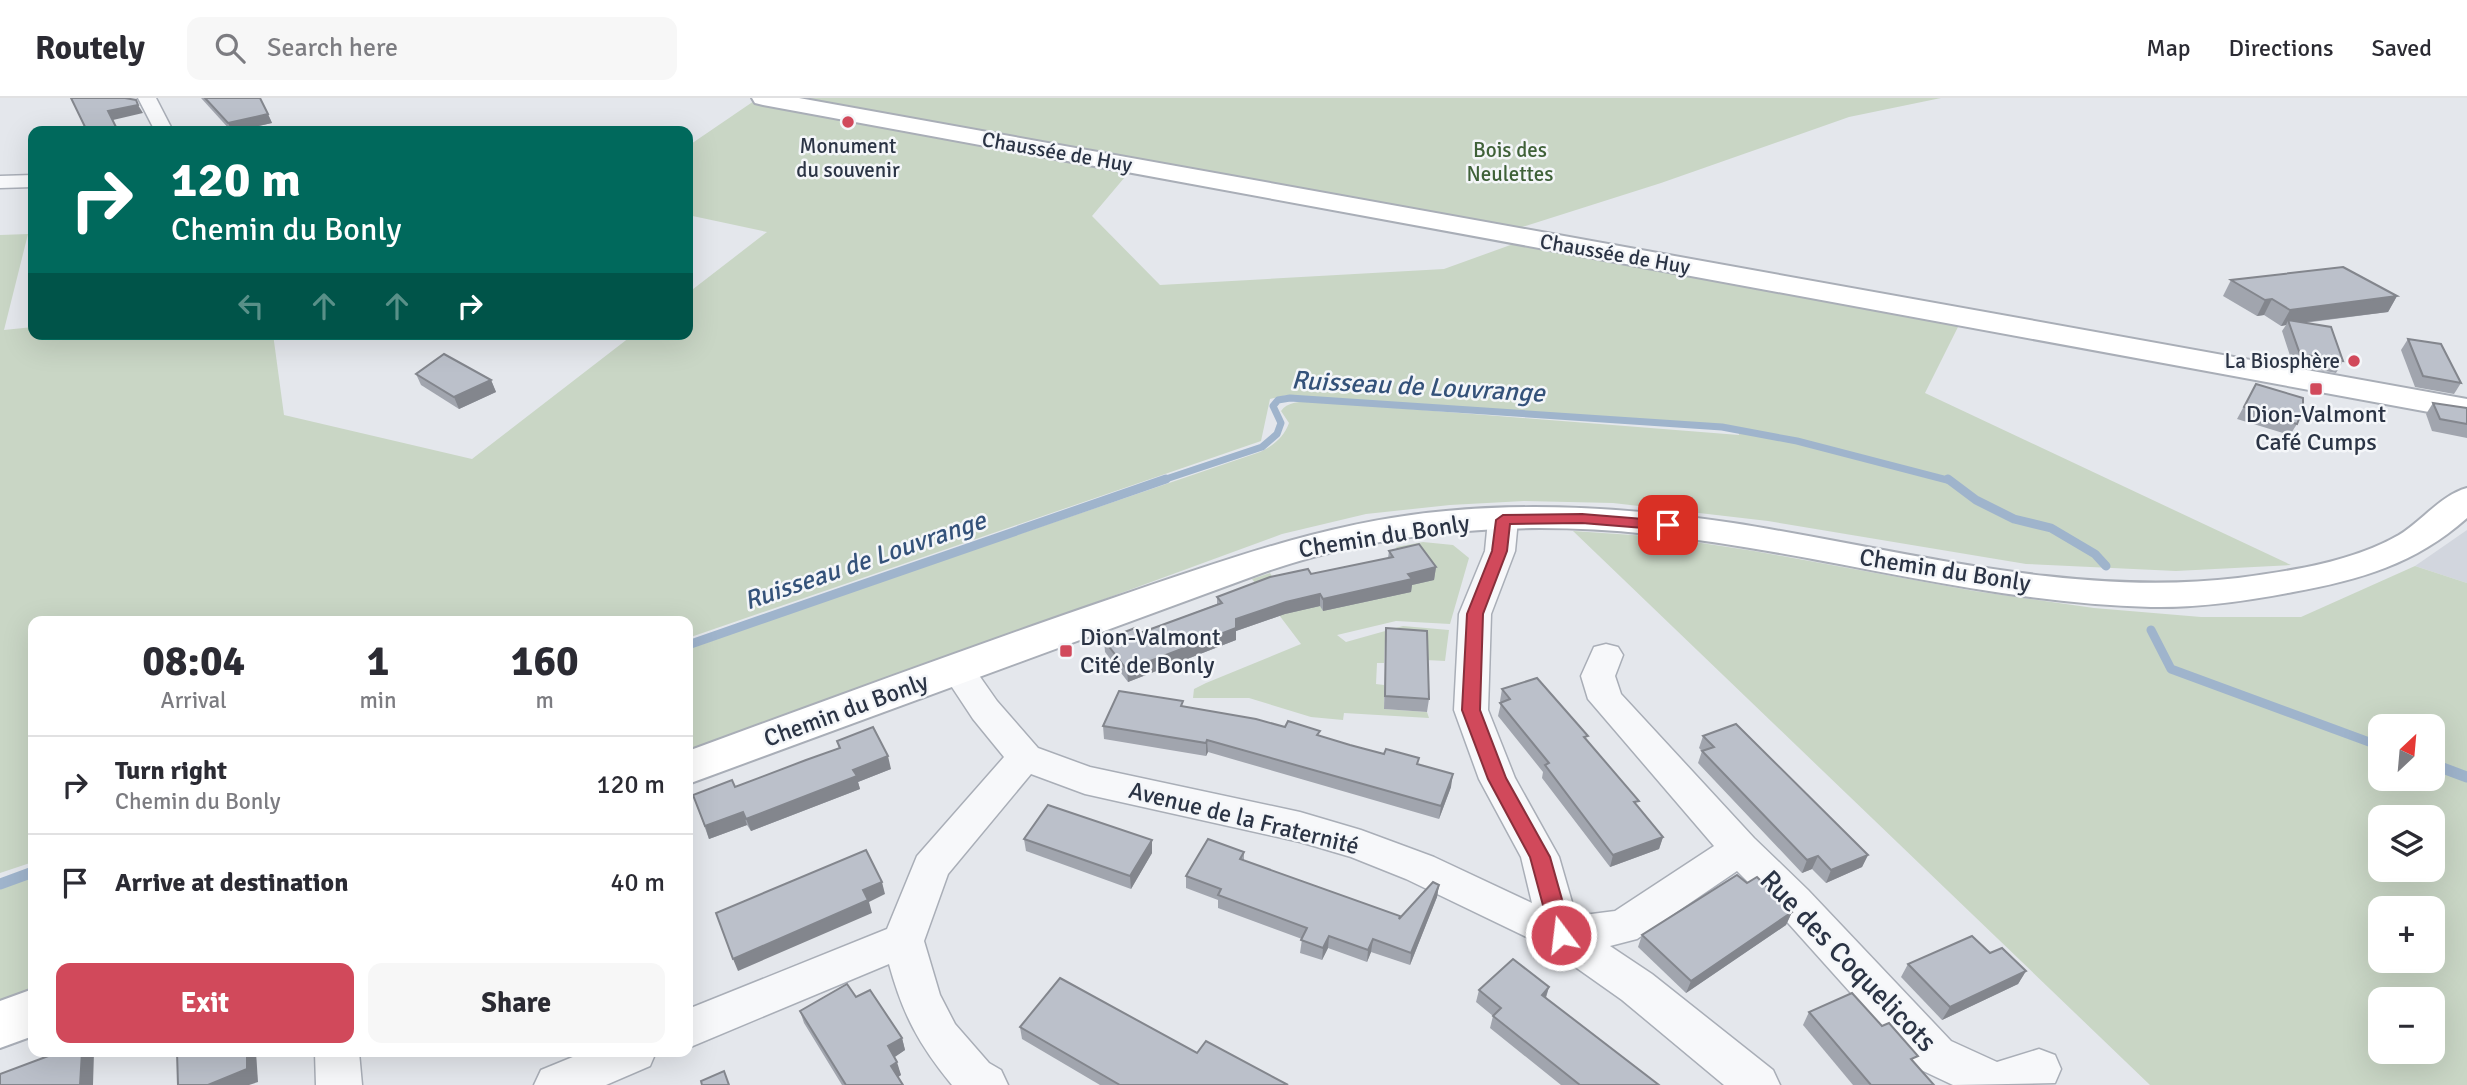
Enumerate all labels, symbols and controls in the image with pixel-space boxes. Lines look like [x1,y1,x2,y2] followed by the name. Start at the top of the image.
[187,17,677,80] search box
[35,28,145,69] text: Routely
[211,29,249,67] icon: search
[267,32,398,64] text: Search here
[2146,33,2191,63] text: Map
[2229,33,2334,63] text: Directions
[2372,33,2432,63] text: Saved
[840,114,856,130] marker: Monument du souvenir
[980,126,1134,178] street label: Chaussée de Huy
[796,133,900,183] place label: Monument du souvenir
[1467,137,1553,187] park label: Bois des Neulettes
[171,150,301,210] text: 120 m
[56,154,147,245] icon: right
[171,210,401,249] text: Chemin du Bonly
[1538,228,1692,280] street label: Chaussée de Huy
[232,287,270,325] icon: left
[305,287,343,325] icon: ahead
[378,287,416,325] icon: ahead
[451,287,489,325] icon: right
[2225,348,2340,374] place label: La Biosphère
[2346,353,2362,369] marker: La Biosphère
[1291,364,1547,410] water label: Ruisseau de Louvrange
[2308,381,2324,397] marker: Dion-Valmont Café Cumps
[2246,399,2386,457] place label: Dion-Valmont Café Cumps
[1638,495,1698,555] pin
[740,504,992,617] water label: Ruisseau de Louvrange
[1649,506,1687,544] icon: arrive
[1296,508,1472,564] street label: Chemin du Bonly
[1857,542,2033,598] street label: Chemin du Bonly
[1080,622,1220,680] place label: Dion-Valmont Cité de Bonly
[142,636,245,687] text: 08:04
[367,636,389,687] text: 1
[511,636,579,687] text: 160
[1058,643,1074,659] marker: Dion-Valmont Cité de Bonly
[760,666,932,754] street label: Chemin du Bonly
[161,686,227,715] text: Arrival
[359,686,397,715] text: min
[536,686,554,715] text: m
[2368,714,2445,791] north arrow
[2368,714,2445,1064] map controls
[115,755,227,787] text: Turn right
[56,766,94,804] icon: right
[596,769,665,801] text: 120 m
[1126,775,1362,861] street label: Avenue de la Fraternité
[115,787,281,816] text: Chemin du Bonly
[2368,805,2445,882] button: layers
[1753,863,1943,1059] street label: Rue des Coquelicots
[56,864,94,902] icon: arrive
[115,867,348,899] text: Arrive at destination
[610,867,665,899] text: 40 m
[2368,896,2445,973] button: +
[1524,898,1598,972] position arrow
[56,963,354,1043] button: Exit
[368,963,665,1043] button: Share
[2368,987,2445,1064] button: −

